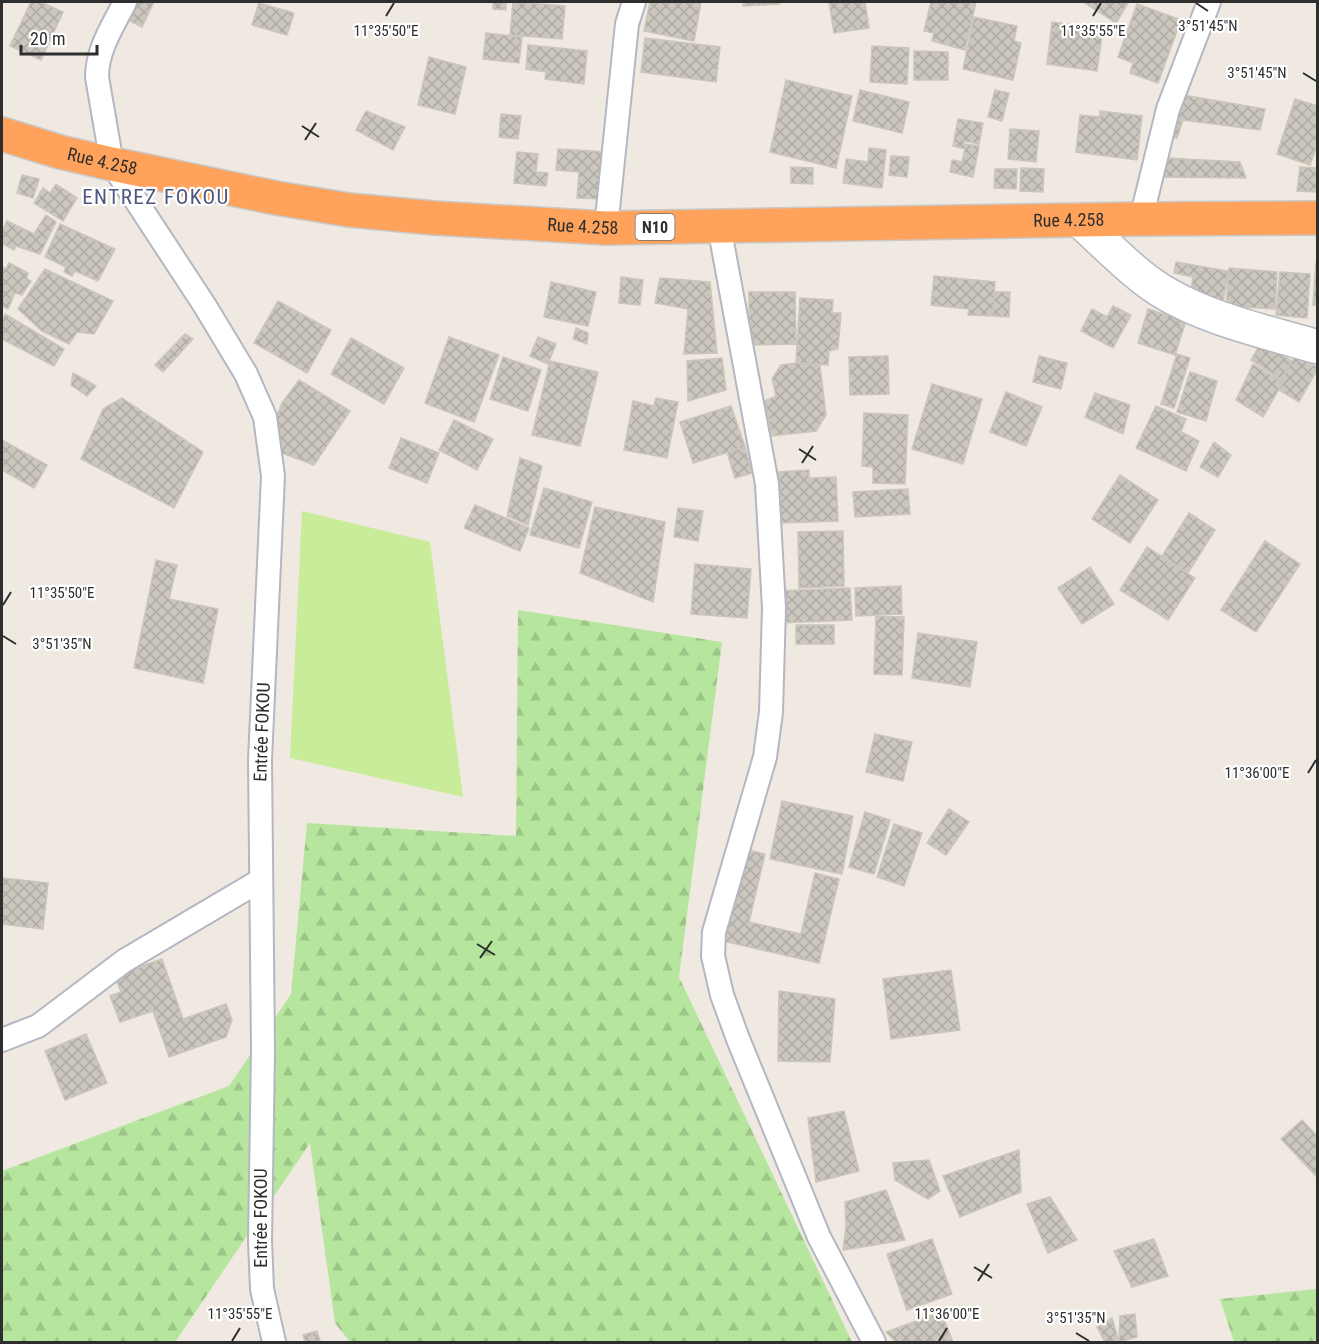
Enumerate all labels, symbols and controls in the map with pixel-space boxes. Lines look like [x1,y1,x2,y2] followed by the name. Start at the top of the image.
[1178,17,1238,35] text: 3°51'45"N
[21,18,98,56] scale bar
[354,22,418,40] text: 11°35'50"E
[1061,22,1125,40] text: 11°35'55"E
[30,28,65,49] text: 20 m
[1227,64,1287,82] text: 3°51'45"N
[65,143,139,179] street label: Rue 4.258
[82,185,230,209] district label: ENTREZ FOKOU
[1033,209,1104,231] street label: Rue 4.258
[547,214,619,238] street label: Rue 4.258
[636,214,674,240] road number: N10
[30,584,94,602] text: 11°35'50"E
[32,635,92,653] text: 3°51'35"N
[249,682,274,782] street label: Entrée FOKOU
[1225,764,1289,782] text: 11°36'00"E
[250,1168,271,1268] street label: Entrée FOKOU
[208,1305,272,1323] text: 11°35'55"E
[915,1305,979,1323] text: 11°36'00"E
[1046,1309,1106,1327] text: 3°51'35"N

